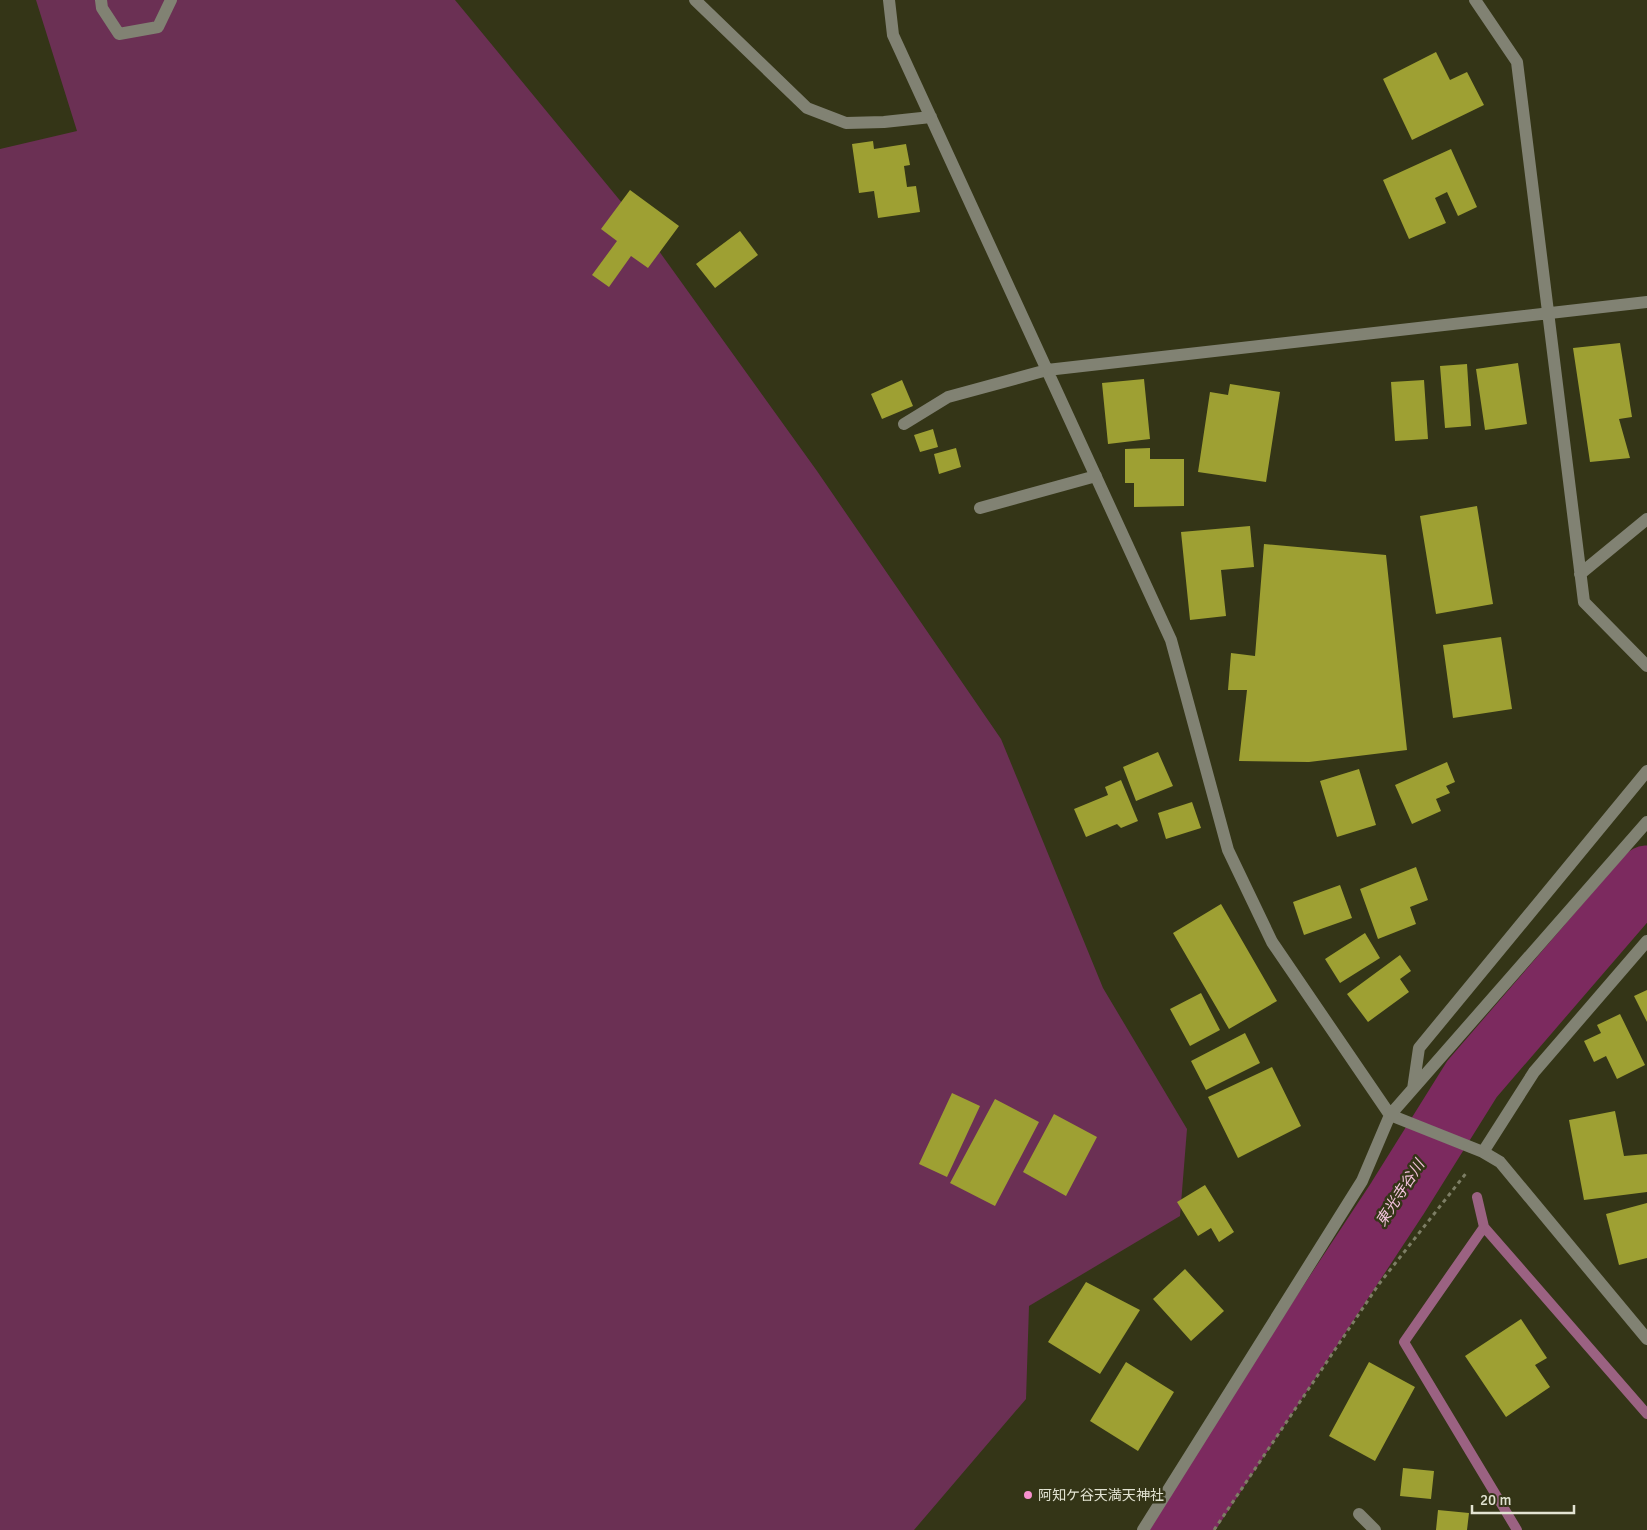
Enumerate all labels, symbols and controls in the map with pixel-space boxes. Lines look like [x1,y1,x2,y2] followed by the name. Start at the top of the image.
[1372,1155,1429,1229] water label: 東光寺谷川
[1472,1482,1574,1514] scale bar
[1038,1487,1164,1504] place label: 阿知ケ谷天満天神社
[1022,1489,1034,1501] marker: 阿知ケ谷天満天神社
[1480,1491,1511,1509] text: 20 m

